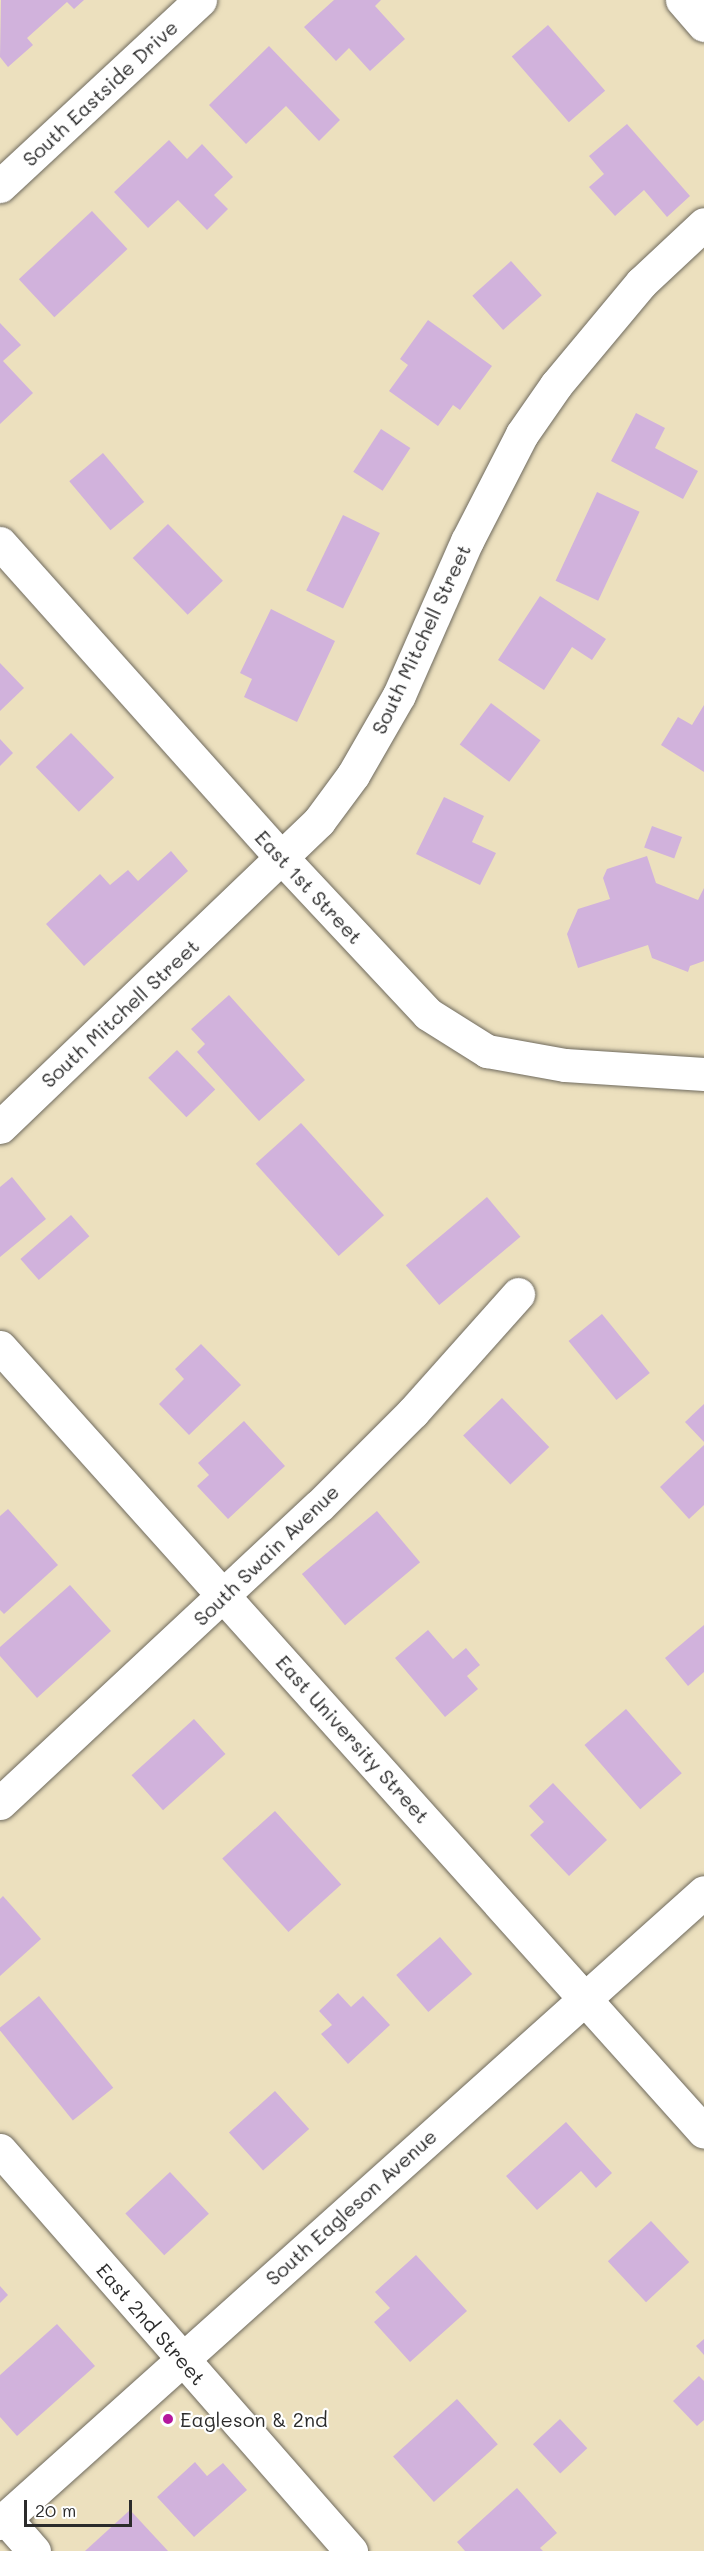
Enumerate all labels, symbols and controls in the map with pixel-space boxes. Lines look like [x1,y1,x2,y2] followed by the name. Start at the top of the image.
[18,15,182,171] street label: South Eastside Drive
[366,540,476,738] street label: South Mitchell Street
[250,825,368,949] street label: East 1st Street
[36,934,204,1092] street label: South Mitchell Street
[188,1479,344,1631] street label: South Swain Avenue
[271,1650,435,1828] street label: East University Street
[261,2124,441,2290] street label: South Eagleson Avenue
[91,2258,211,2390] street label: East 2nd Street
[180,2407,328,2431] place label: Eagleson & 2nd
[161,2412,175,2426] marker: Eagleson & 2nd
[27,2488,135,2526] scale bar
[35,2498,76,2522] text: 20 m

